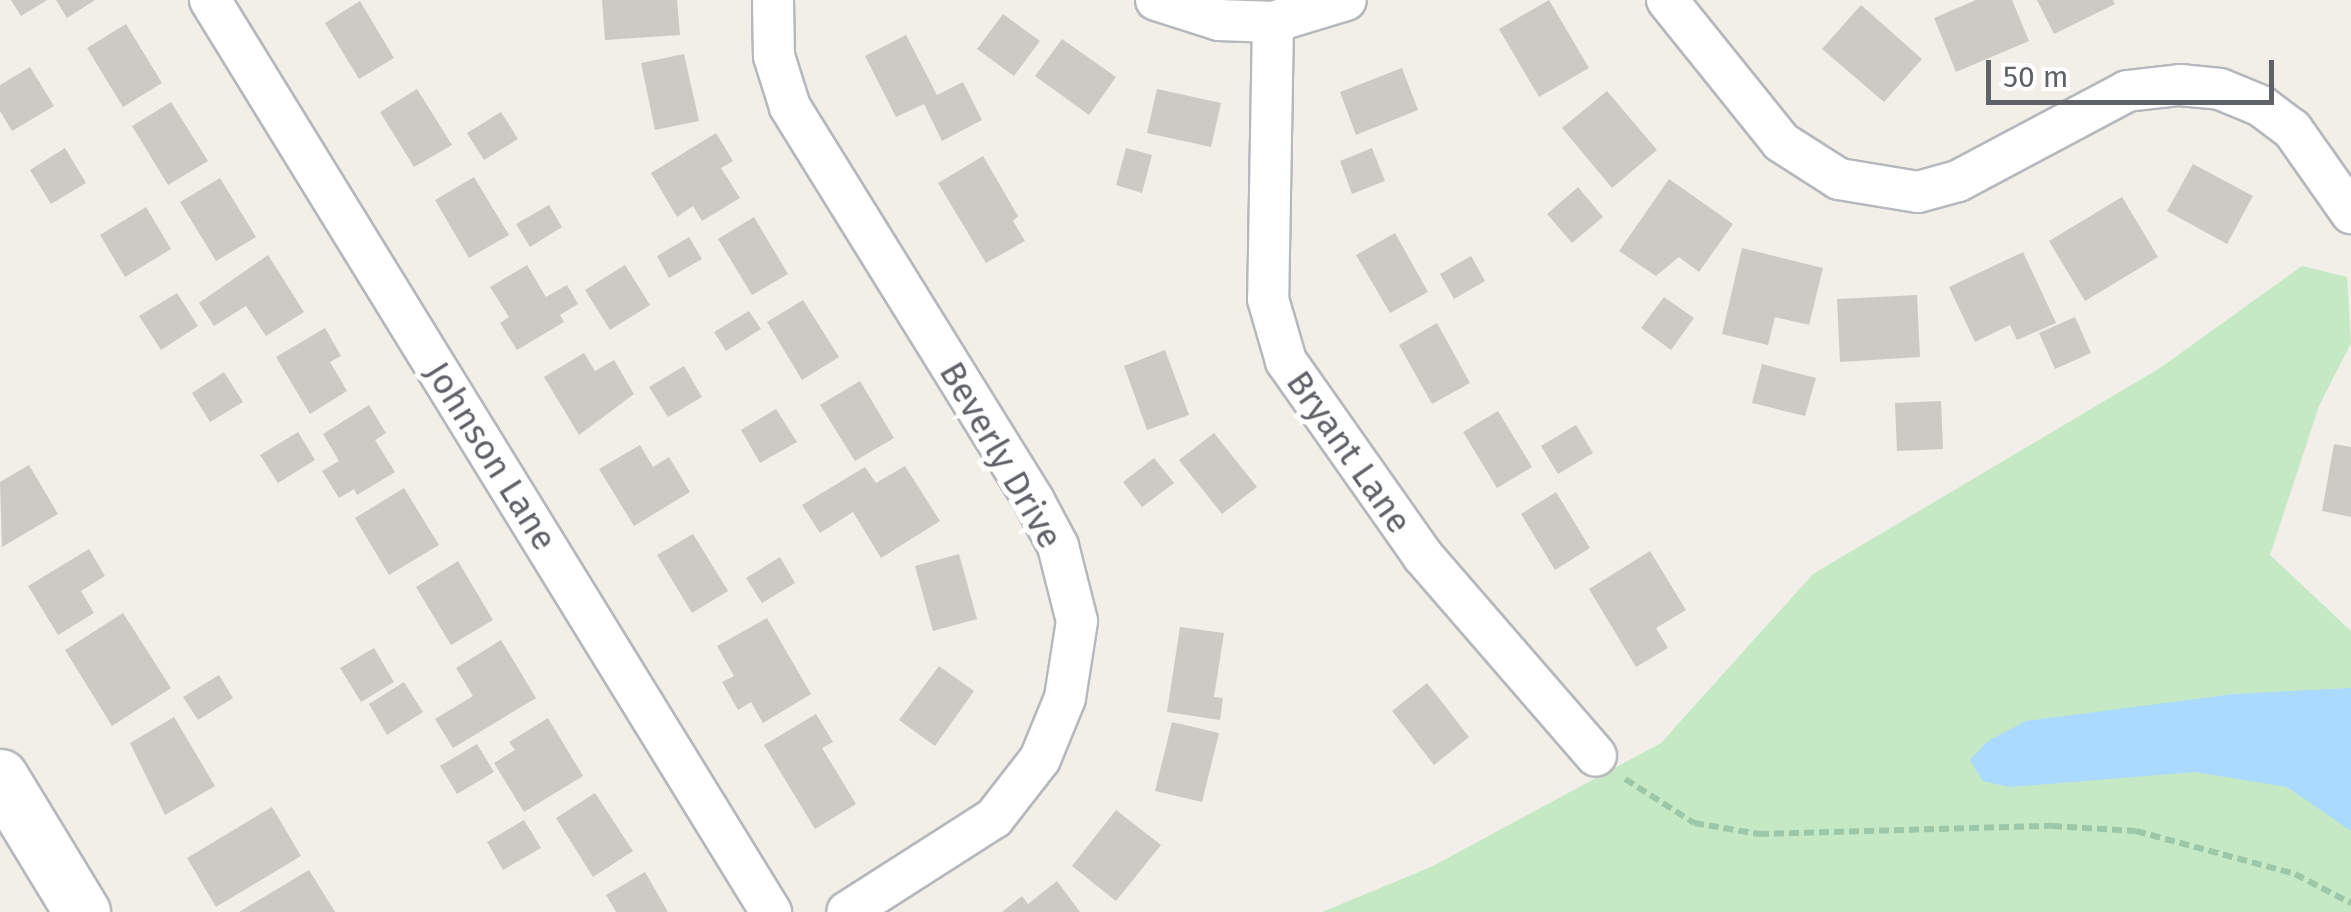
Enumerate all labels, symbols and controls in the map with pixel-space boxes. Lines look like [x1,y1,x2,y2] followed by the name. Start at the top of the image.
[1991,40,2278,102] scale bar
[2003,59,2068,95] text: 50 m
[416,354,566,558] street label: Johnson Lane
[931,354,1071,556] street label: Beverly Drive
[1278,363,1420,541] street label: Bryant Lane

